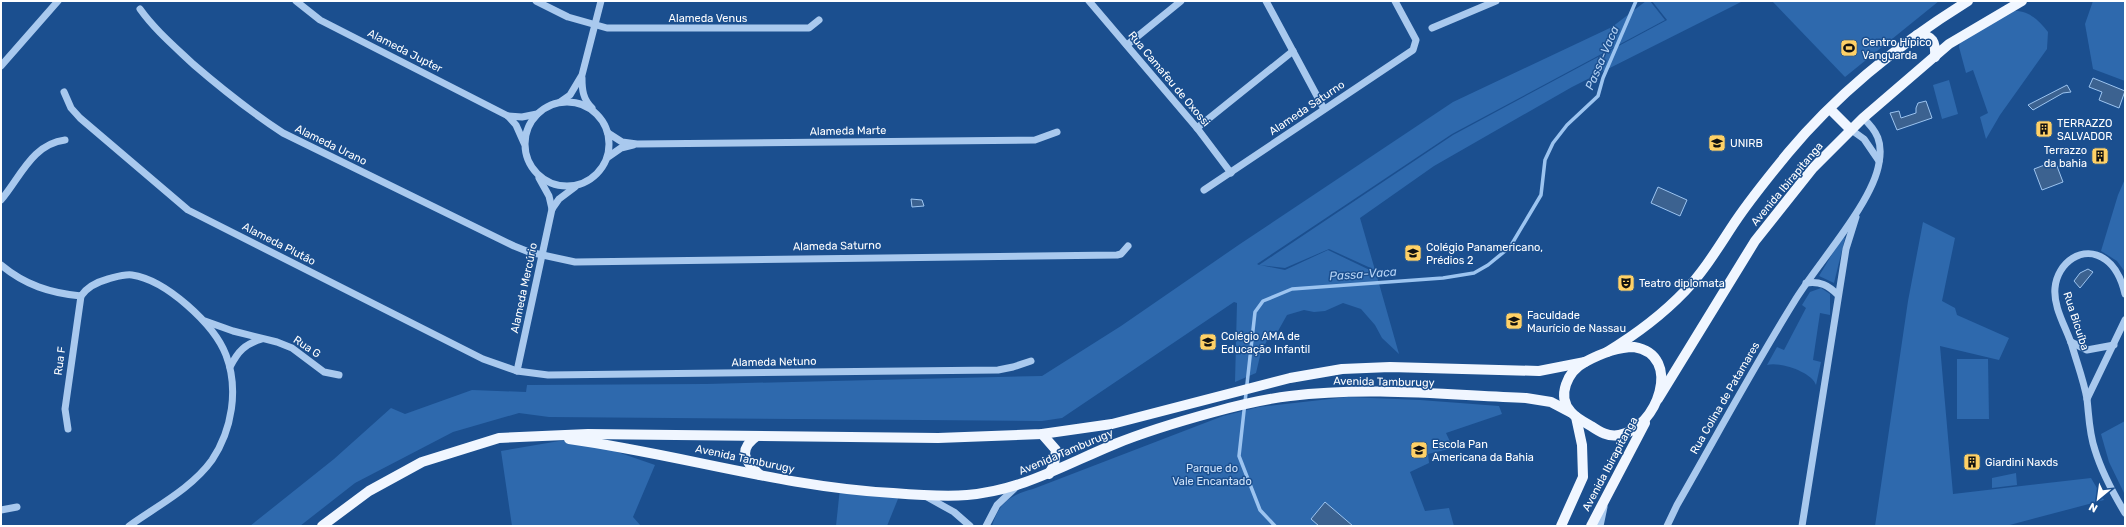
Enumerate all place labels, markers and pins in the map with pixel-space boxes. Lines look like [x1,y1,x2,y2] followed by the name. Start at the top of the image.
[1862,36,1932,62] place label: Centro Hípico Vanguarda
[1839,38,1859,58] sports icon: Centro Hípico Vanguarda
[2057,117,2113,143] place label: TERRAZZO SALVADOR
[2034,119,2054,139] building icon: TERRAZZO SALVADOR
[1707,133,1727,153] school or university icon: UNIRB
[1730,137,1763,150] place label: UNIRB
[2044,144,2087,170] place label: Terrazzo da bahia
[2090,146,2110,166] building icon: Terrazzo da bahia
[1426,241,1543,267] place label: Colégio Panamericano, Prédios 2
[1403,243,1423,263] school or university icon: Colégio Panamericano, Prédios 2
[1616,273,1636,293] theatre icon: Teatro diplomata
[1639,277,1725,290] place label: Teatro diplomata
[1527,309,1626,335] place label: Faculdade Maurício de Nassau
[1504,311,1524,331] school or university icon: Faculdade Maurício de Nassau
[1221,330,1310,356] place label: Colégio AMA de Educação Infantil
[1198,332,1218,352] school or university icon: Colégio AMA de Educação Infantil
[1432,438,1534,464] place label: Escola Pan Americana da Bahia
[1409,440,1429,460] school or university icon: Escola Pan Americana da Bahia
[1962,452,1982,472] building icon: Giardini Naxds
[1985,456,2059,469] place label: Giardini Naxds

